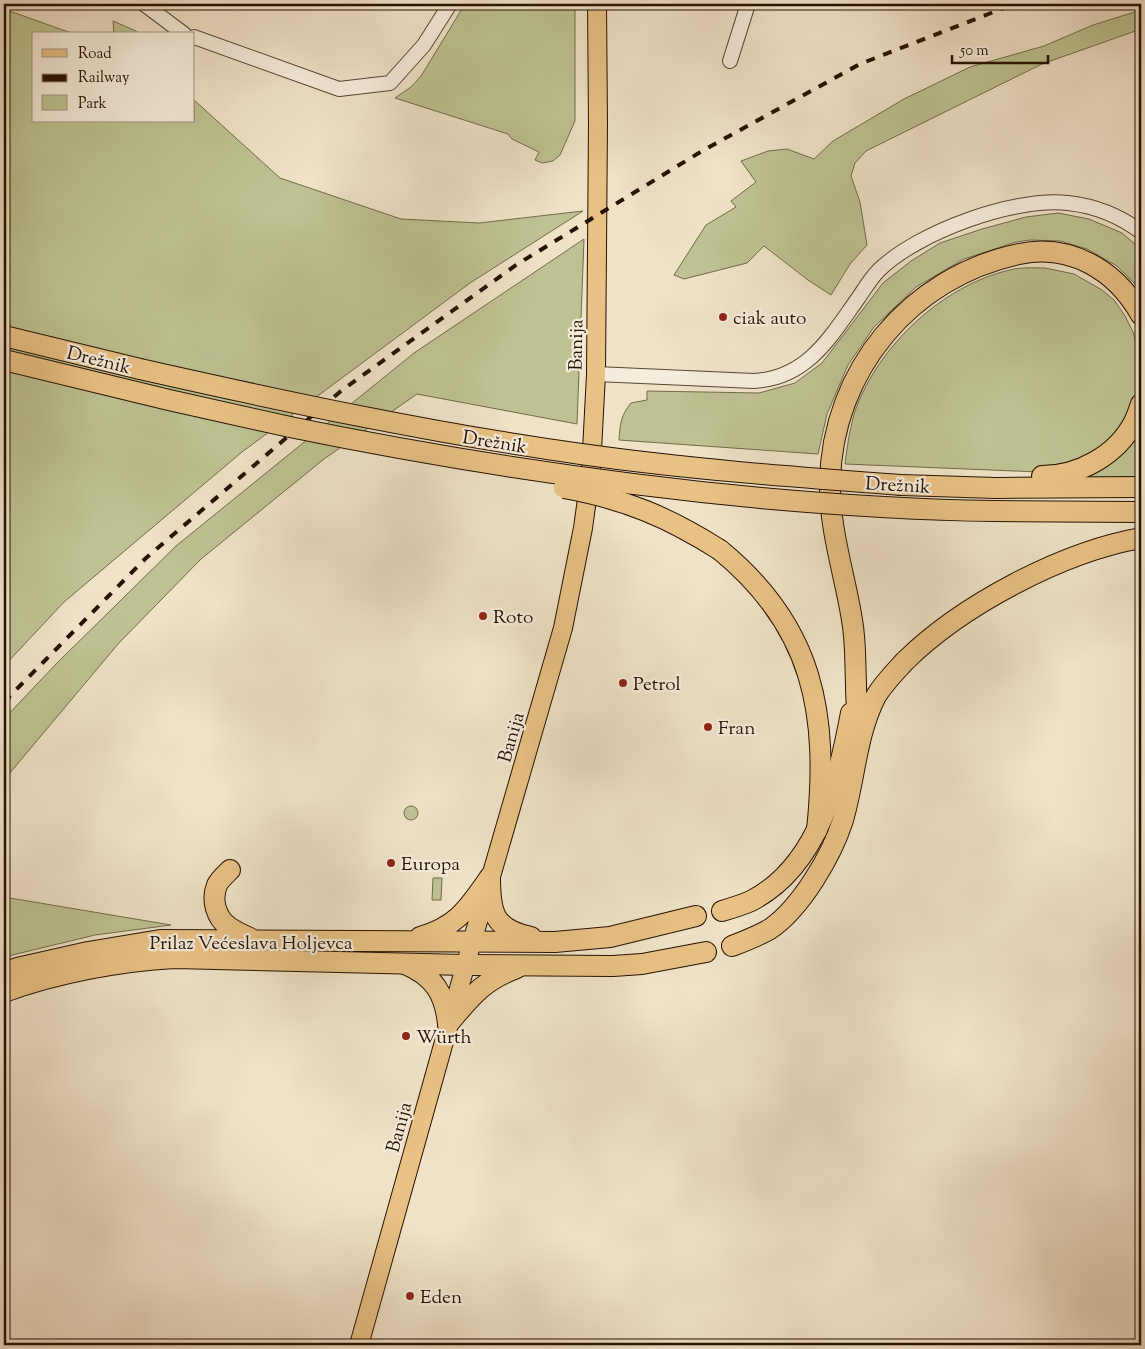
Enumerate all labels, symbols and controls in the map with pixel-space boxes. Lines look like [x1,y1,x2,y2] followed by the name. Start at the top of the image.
[32,32,195,122] legend
[952,32,1049,64] scale bar
[959,41,989,62] text: 50 m
[78,44,112,65] text: Road
[78,68,130,89] text: Railway
[78,94,107,115] text: Park
[733,306,806,333] place label: ciak auto
[717,311,729,323] marker: ciak auto
[564,319,591,371] street label: Banija
[63,340,134,383] street label: Drežnik
[460,425,530,462] street label: Drežnik
[865,471,932,502] street label: Drežnik
[493,605,533,632] place label: Roto
[477,610,489,622] marker: Roto
[633,672,681,699] place label: Petrol
[617,677,629,689] marker: Petrol
[492,709,533,766] street label: Banija
[718,716,755,743] place label: Fran
[702,721,714,733] marker: Fran
[401,852,460,879] place label: Europa
[385,857,397,869] marker: Europa
[149,931,353,958] street label: Prilaz Većeslava Holjevca
[416,1025,472,1052] place label: Würth
[400,1030,412,1042] marker: Würth
[381,1099,420,1156] street label: Banija
[420,1285,462,1312] place label: Eden
[404,1290,416,1302] marker: Eden

